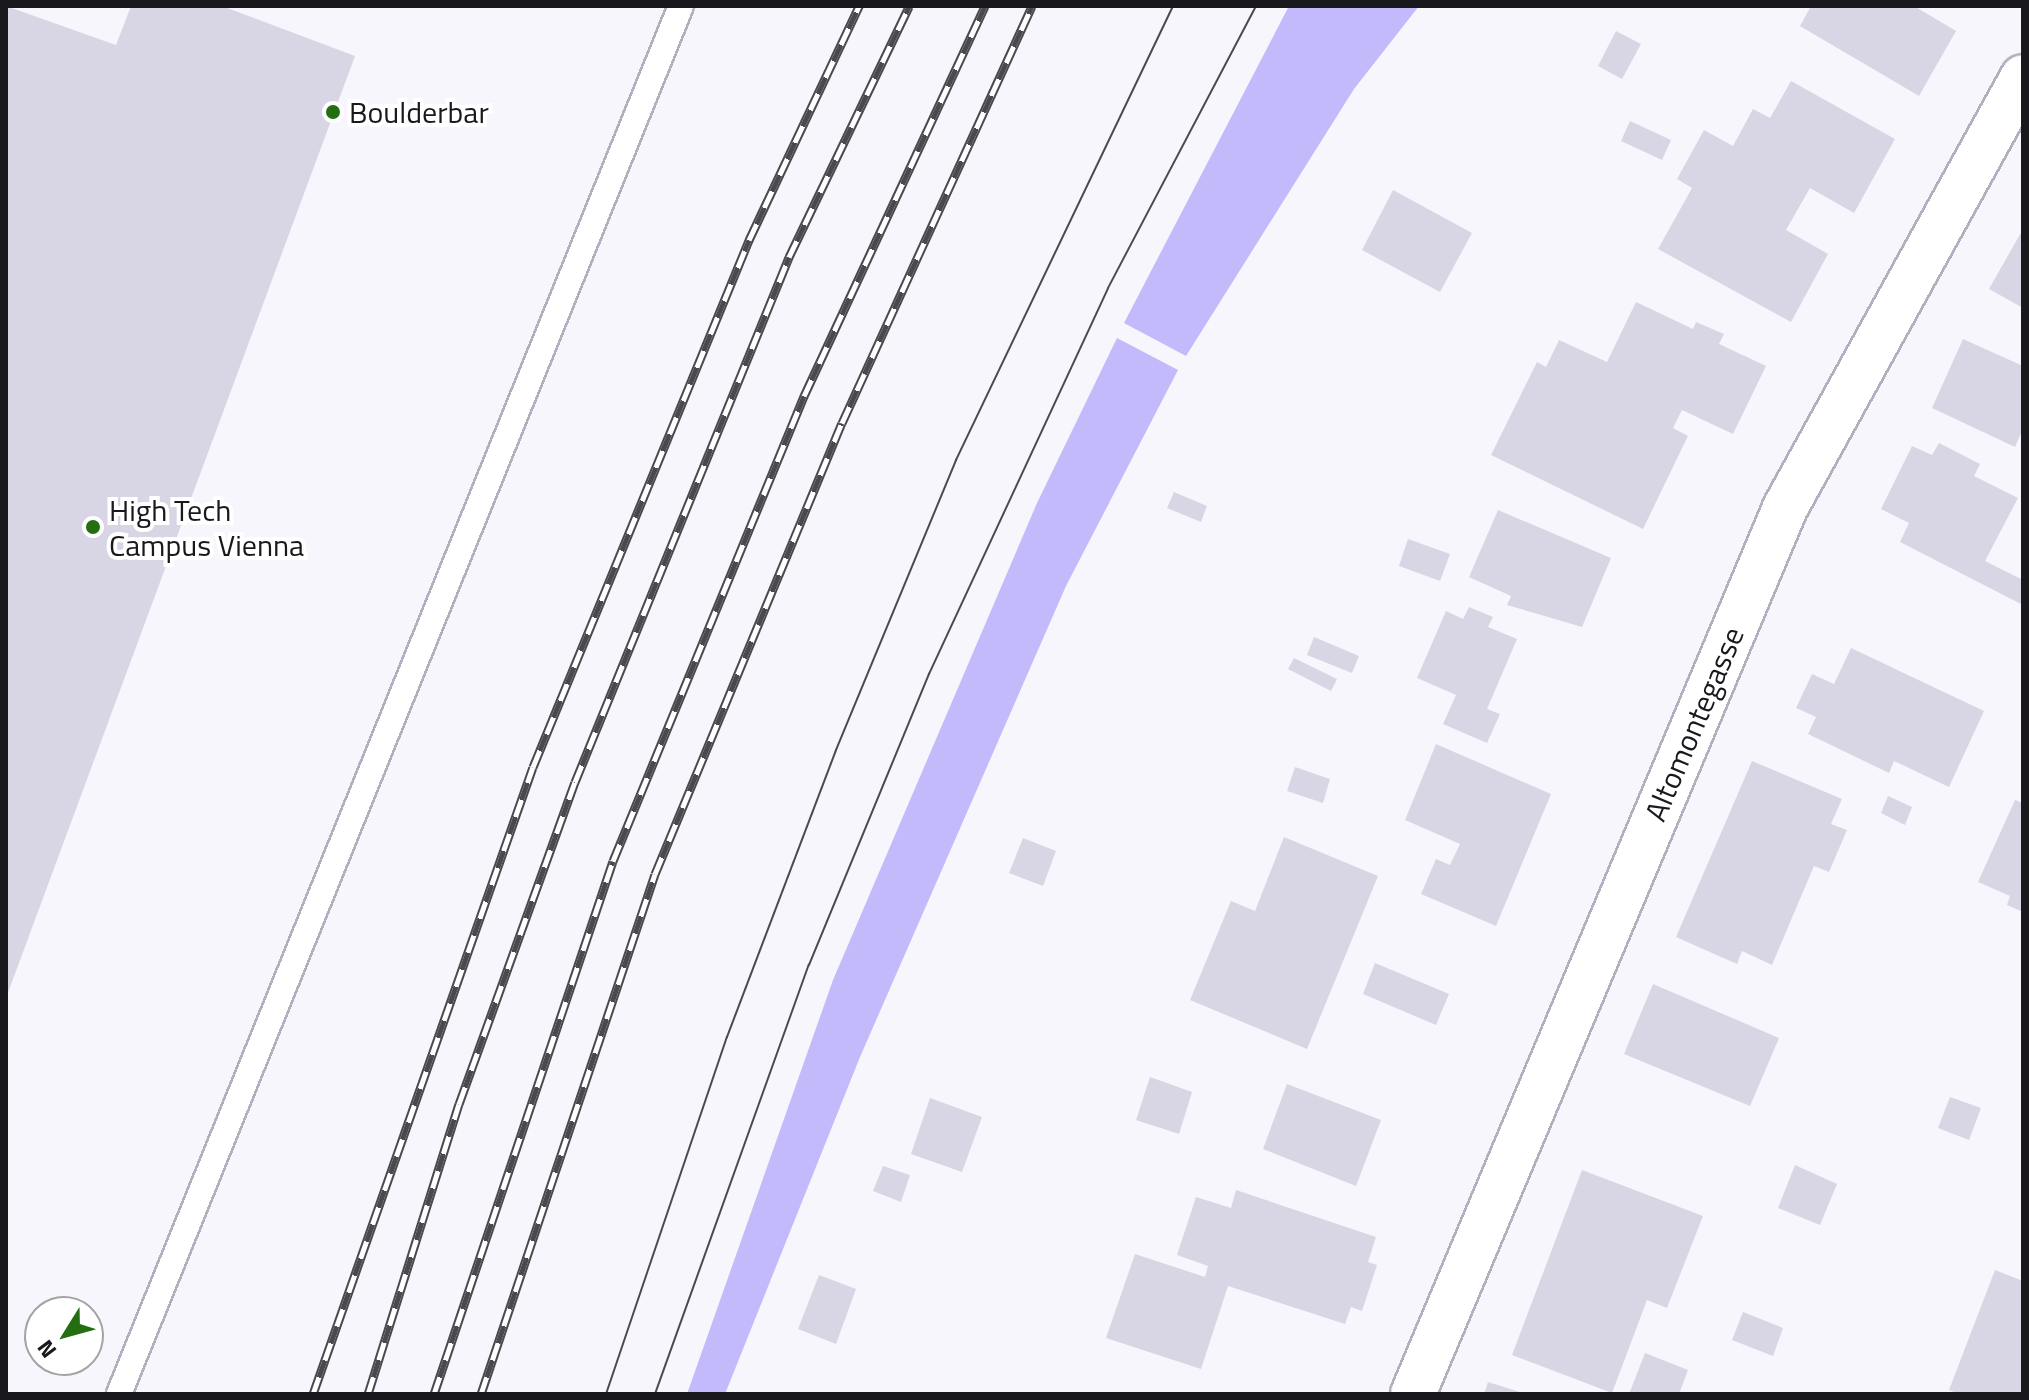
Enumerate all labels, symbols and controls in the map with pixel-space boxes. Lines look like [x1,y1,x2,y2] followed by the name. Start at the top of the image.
[349,94,489,130] place label: Boulderbar
[324,103,342,121] marker: Boulderbar
[109,492,304,562] place label: High Tech Campus Vienna
[84,518,102,536] marker: High Tech Campus Vienna
[1637,622,1751,826] street label: Altomontegasse
[24,1296,104,1376] north arrow
[28,1333,65,1366] text: N

